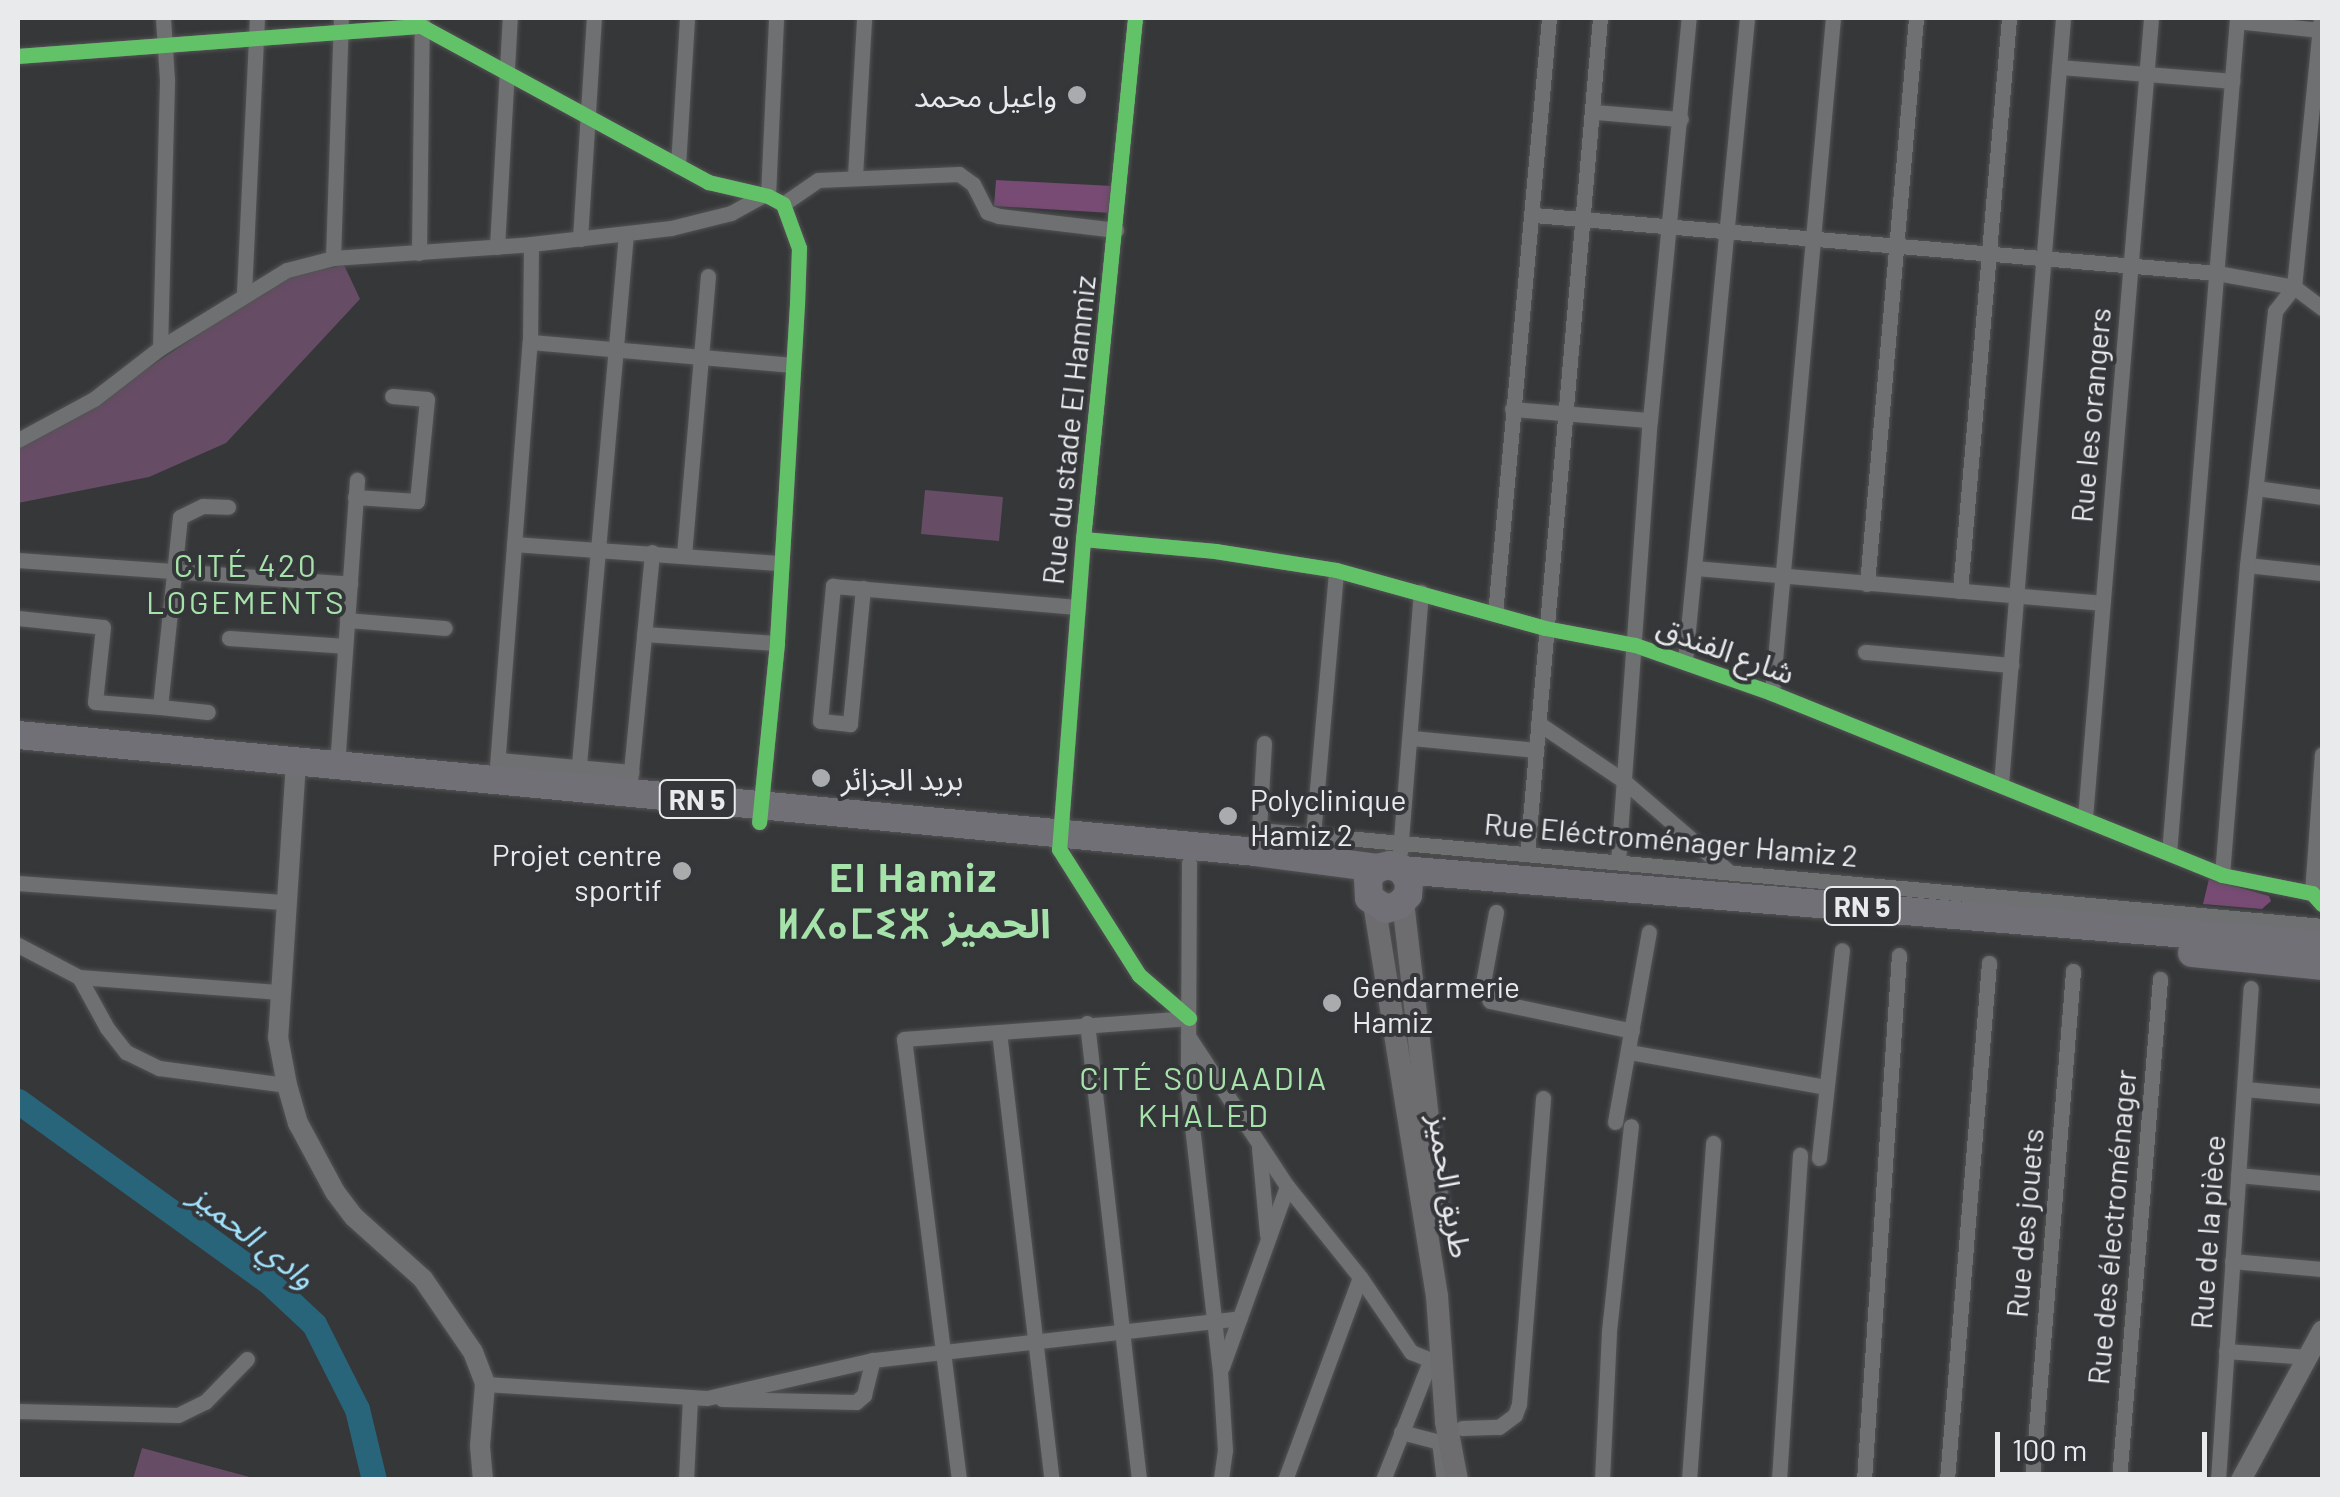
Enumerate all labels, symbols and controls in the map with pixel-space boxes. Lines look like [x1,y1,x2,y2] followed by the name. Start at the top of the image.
[914,77,1057,113] place label: واعيل محمد
[1066,84,1088,106] marker: واعيل محمد
[1034,274,1102,586] street label: Rue du stade El Hammiz
[2063,306,2117,524] street label: Rue les orangers
[146,546,346,621] district label: CITÉ 420 LOGEMENTS
[1652,608,1800,690] street label: شارع الفندق
[841,760,963,796] place label: بريد الجزائر
[810,767,832,789] marker: بريد الجزائر
[657,776,737,822] road number: RN 5
[1250,781,1406,852] place label: Polyclinique Hamiz 2
[1215,803,1241,829] marker: Polyclinique Hamiz 2
[1483,805,1859,873] street label: Rue Eléctroménager Hamiz 2
[492,836,662,906] place label: Projet centre sportif
[786,852,1042,946] district label: El Hamiz ⵍⵃⴰⵎⵉⵣ الحميز
[671,860,693,882] marker: Projet centre sportif
[1822,883,1902,929] road number: RN 5
[1352,968,1520,1038] place label: Gendarmerie Hamiz
[1321,992,1343,1014] marker: Gendarmerie Hamiz
[1079,1059,1329,1134] district label: CITÉ SOUAADIA KHALED
[2079,1068,2143,1386] street label: Rue des électroménager
[1422,1112,1480,1260] street label: طريق الحميز
[1998,1127,2050,1319] street label: Rue des jouets
[2182,1134,2232,1330] street label: Rue de la pièce
[184,1175,324,1295] water label: وادي الحميز
[2000,1412,2212,1474] scale bar
[2012,1431,2087,1467] text: 100 m

